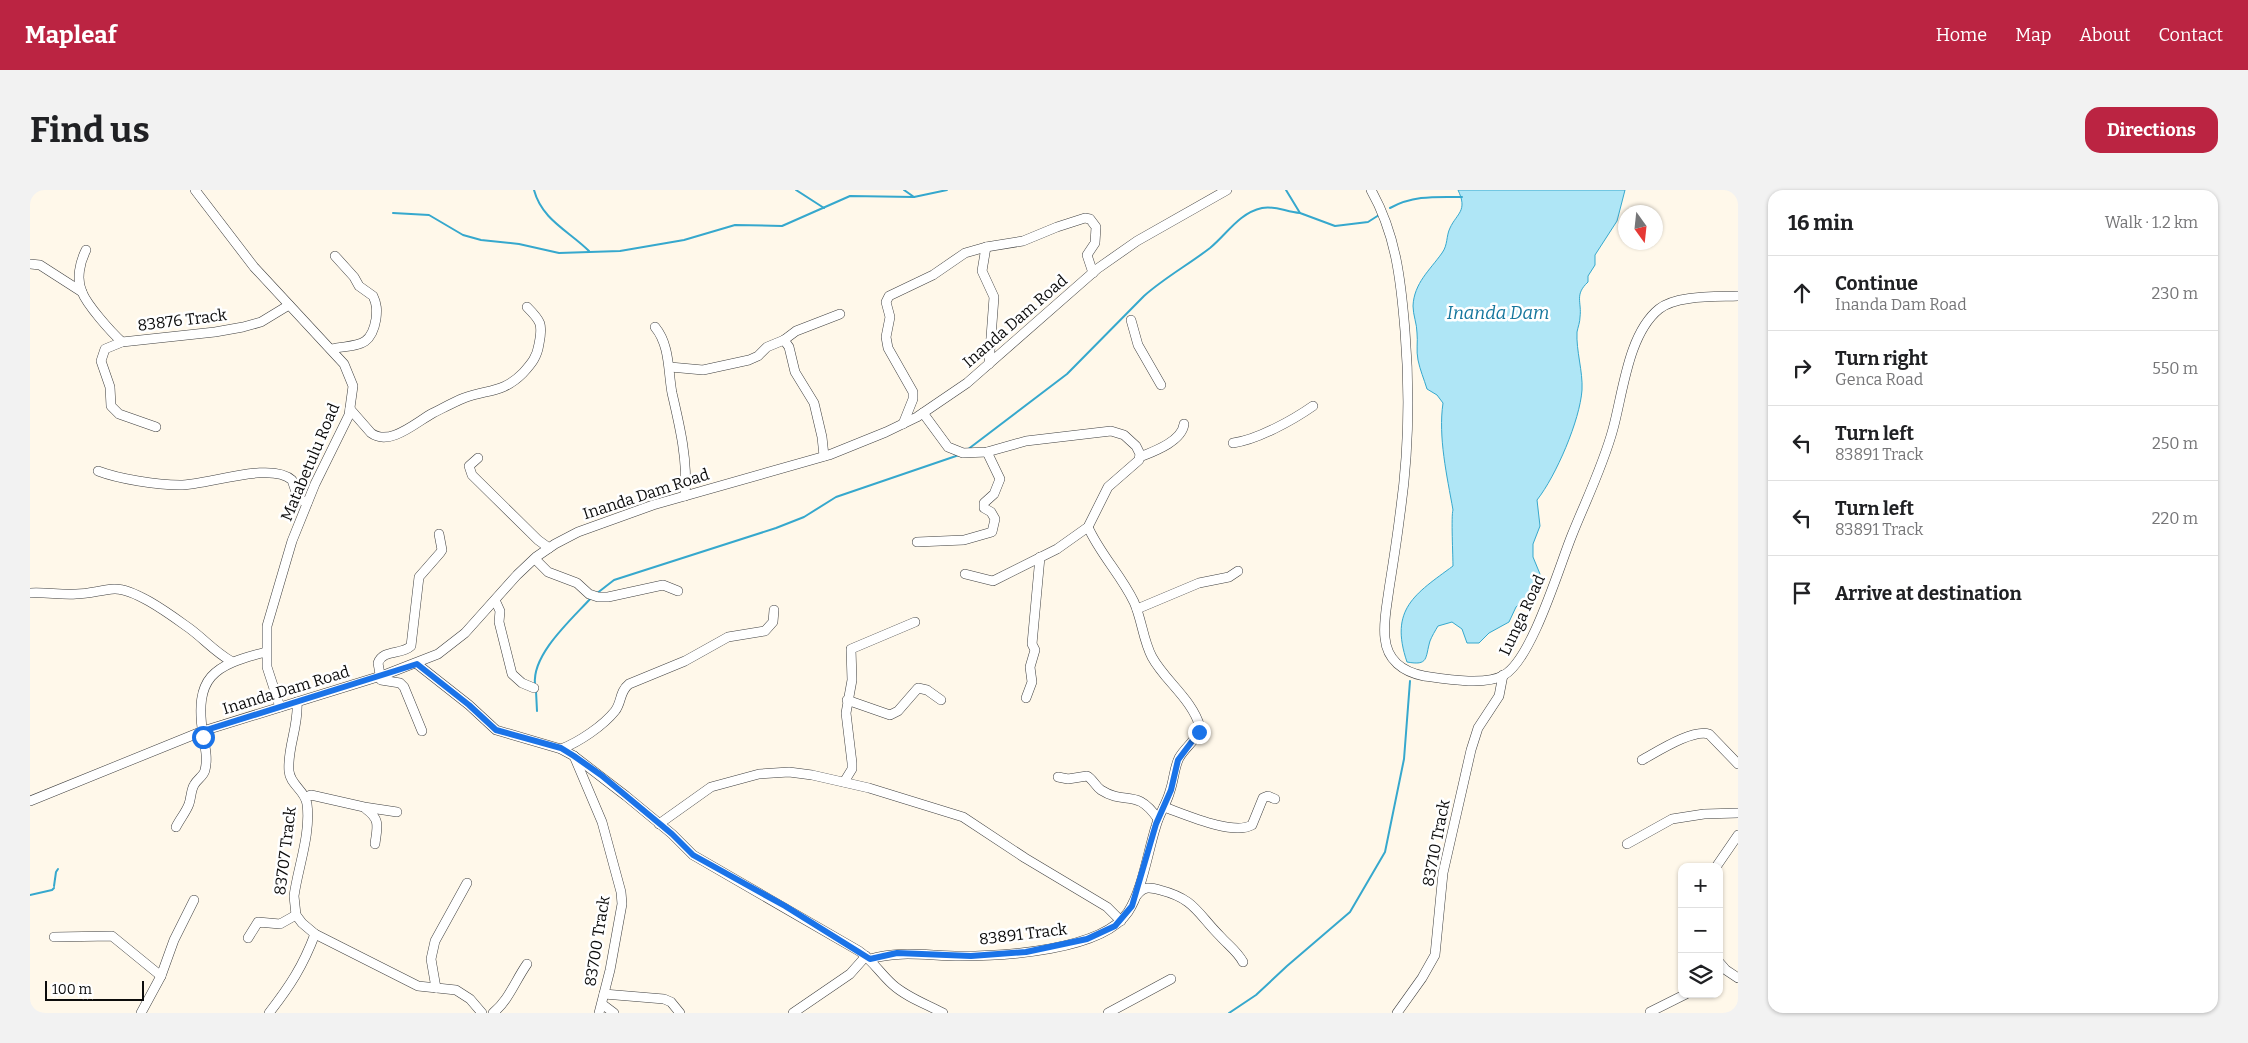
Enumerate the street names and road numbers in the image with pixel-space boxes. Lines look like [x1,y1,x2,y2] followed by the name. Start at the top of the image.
[959,270,1071,371] street label: Inanda Dam Road
[136,305,228,335] street label: 83876 Track
[277,400,344,524] street label: Matabetulu Road
[580,464,712,523] street label: Inanda Dam Road
[1495,571,1549,658] street label: Lunga Road
[220,661,352,718] street label: Inanda Dam Road
[1418,798,1454,888] street label: 83710 Track
[270,806,300,896] street label: 83707 Track
[580,894,614,988] street label: 83700 Track
[978,919,1068,949] street label: 83891 Track

